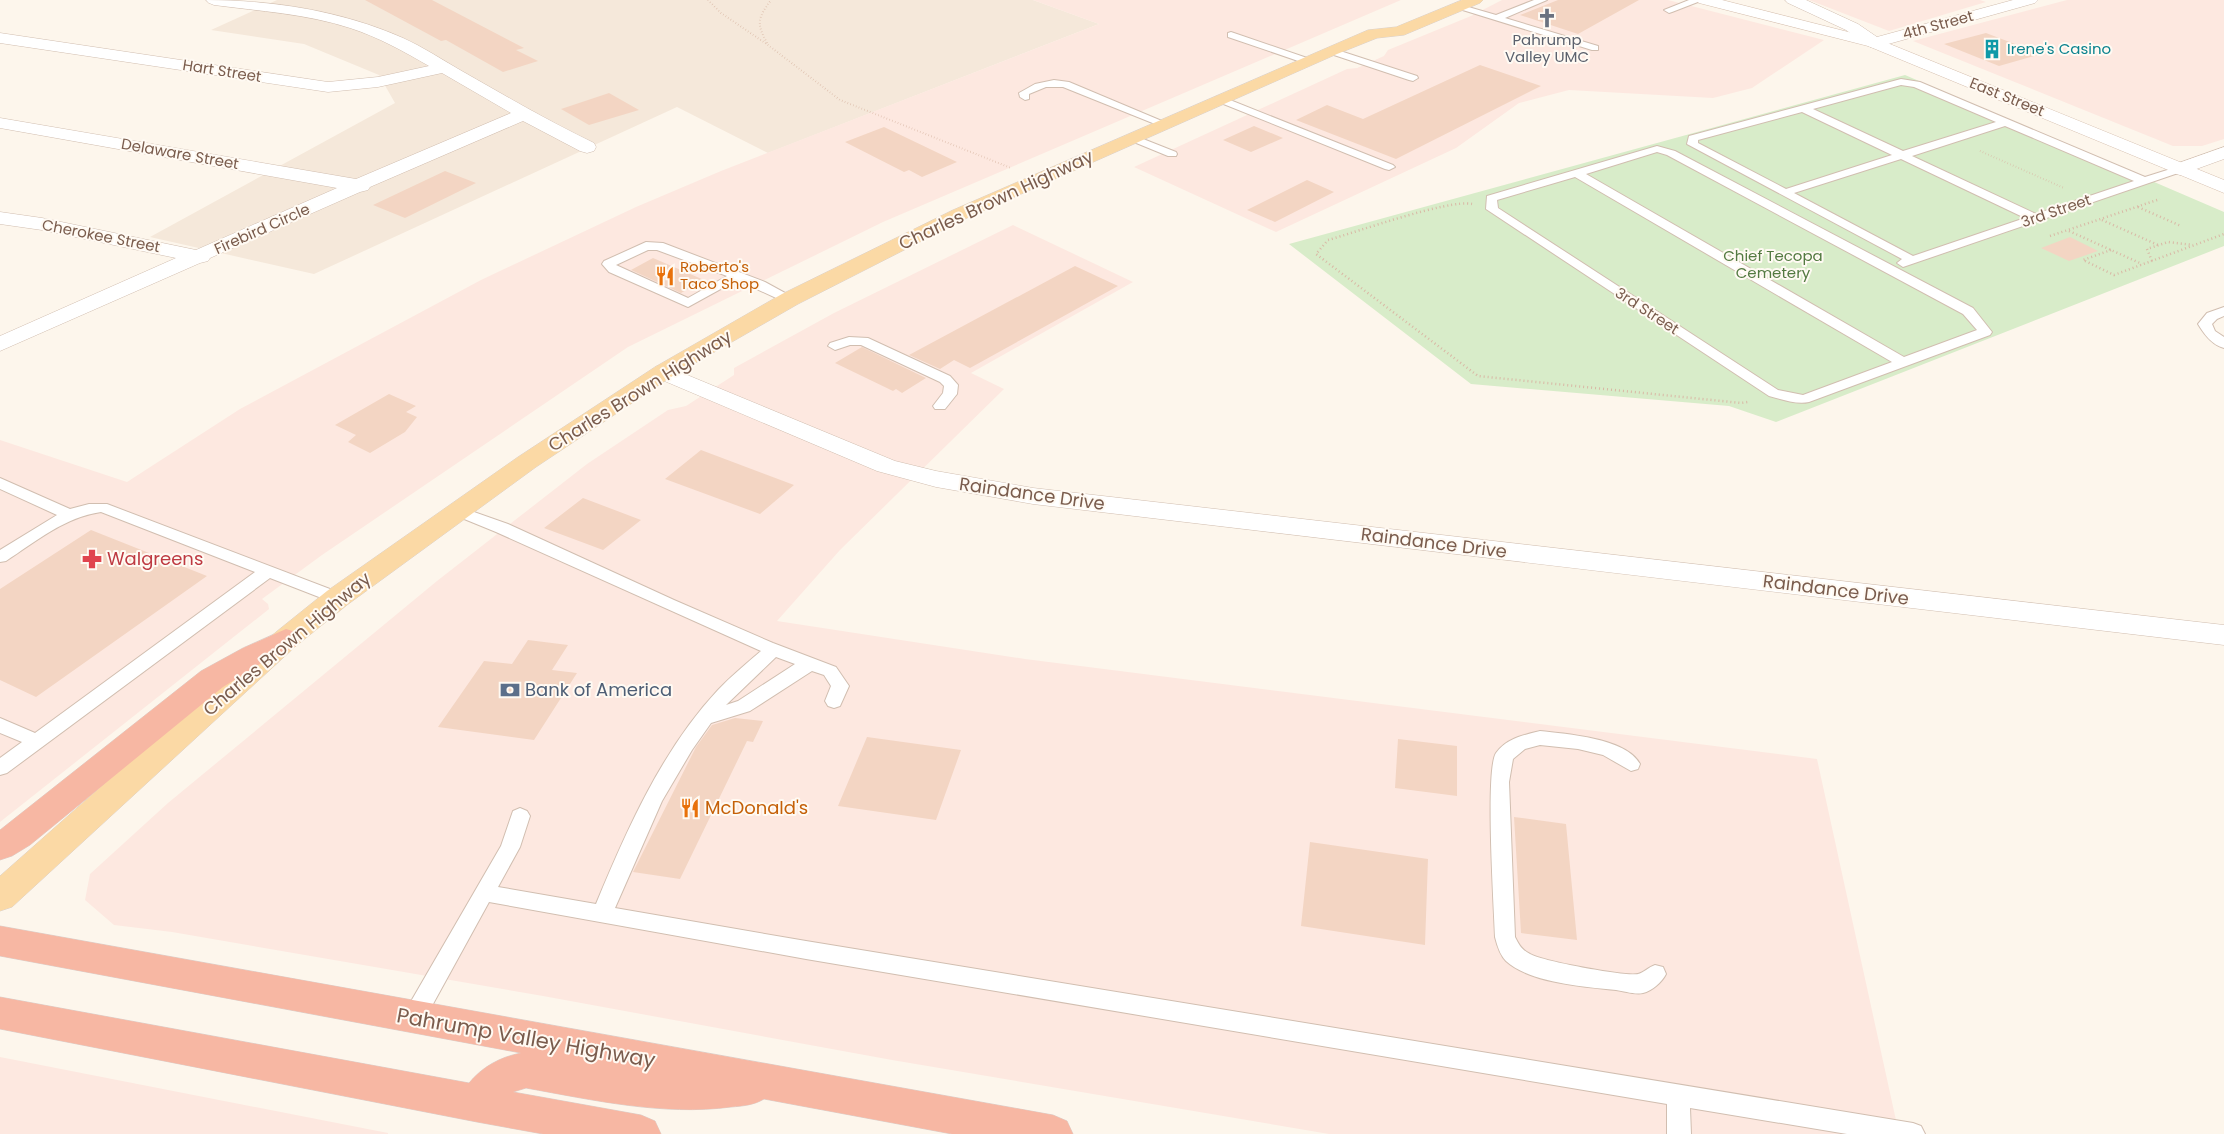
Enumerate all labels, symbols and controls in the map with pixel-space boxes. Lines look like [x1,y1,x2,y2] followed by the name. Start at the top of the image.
[1900,5,1976,44] street label: 4th Street
[1536,7,1558,29] church icon: Pahrump Valley UMC
[1505,29,1589,67] place label: Pahrump Valley UMC
[1981,38,2003,60] building icon: Irene's Casino
[2007,38,2111,59] place label: Irene's Casino
[181,54,263,87] street label: Hart Street
[1967,72,2048,121] street label: East Street
[120,133,241,174] street label: Delaware Street
[894,143,1097,256] street label: Charles Brown Highway
[2018,189,2094,232] street label: 3rd Street
[211,198,313,259] street label: Firebird Circle
[40,214,162,257] street label: Cherokee Street
[1723,245,1823,283] park label: Chief Tecopa Cemetery
[680,256,759,294] place label: Roberto's Taco Shop
[654,265,676,287] restaurant icon: Roberto's Taco Shop
[1611,282,1683,339] street label: 3rd Street
[543,324,736,457] street label: Charles Brown Highway
[958,471,1107,516] street label: Raindance Drive
[1360,521,1509,564] street label: Raindance Drive
[107,546,203,571] place label: Walgreens
[81,548,103,570] pharmacy icon: Walgreens
[197,566,376,721] street label: Charles Brown Highway
[1762,568,1911,611] street label: Raindance Drive
[525,677,672,702] place label: Bank of America
[499,679,521,701] bank icon: Bank of America
[705,795,808,820] place label: McDonald's
[679,797,701,819] restaurant icon: McDonald's
[394,1000,658,1075] street label: Pahrump Valley Highway

